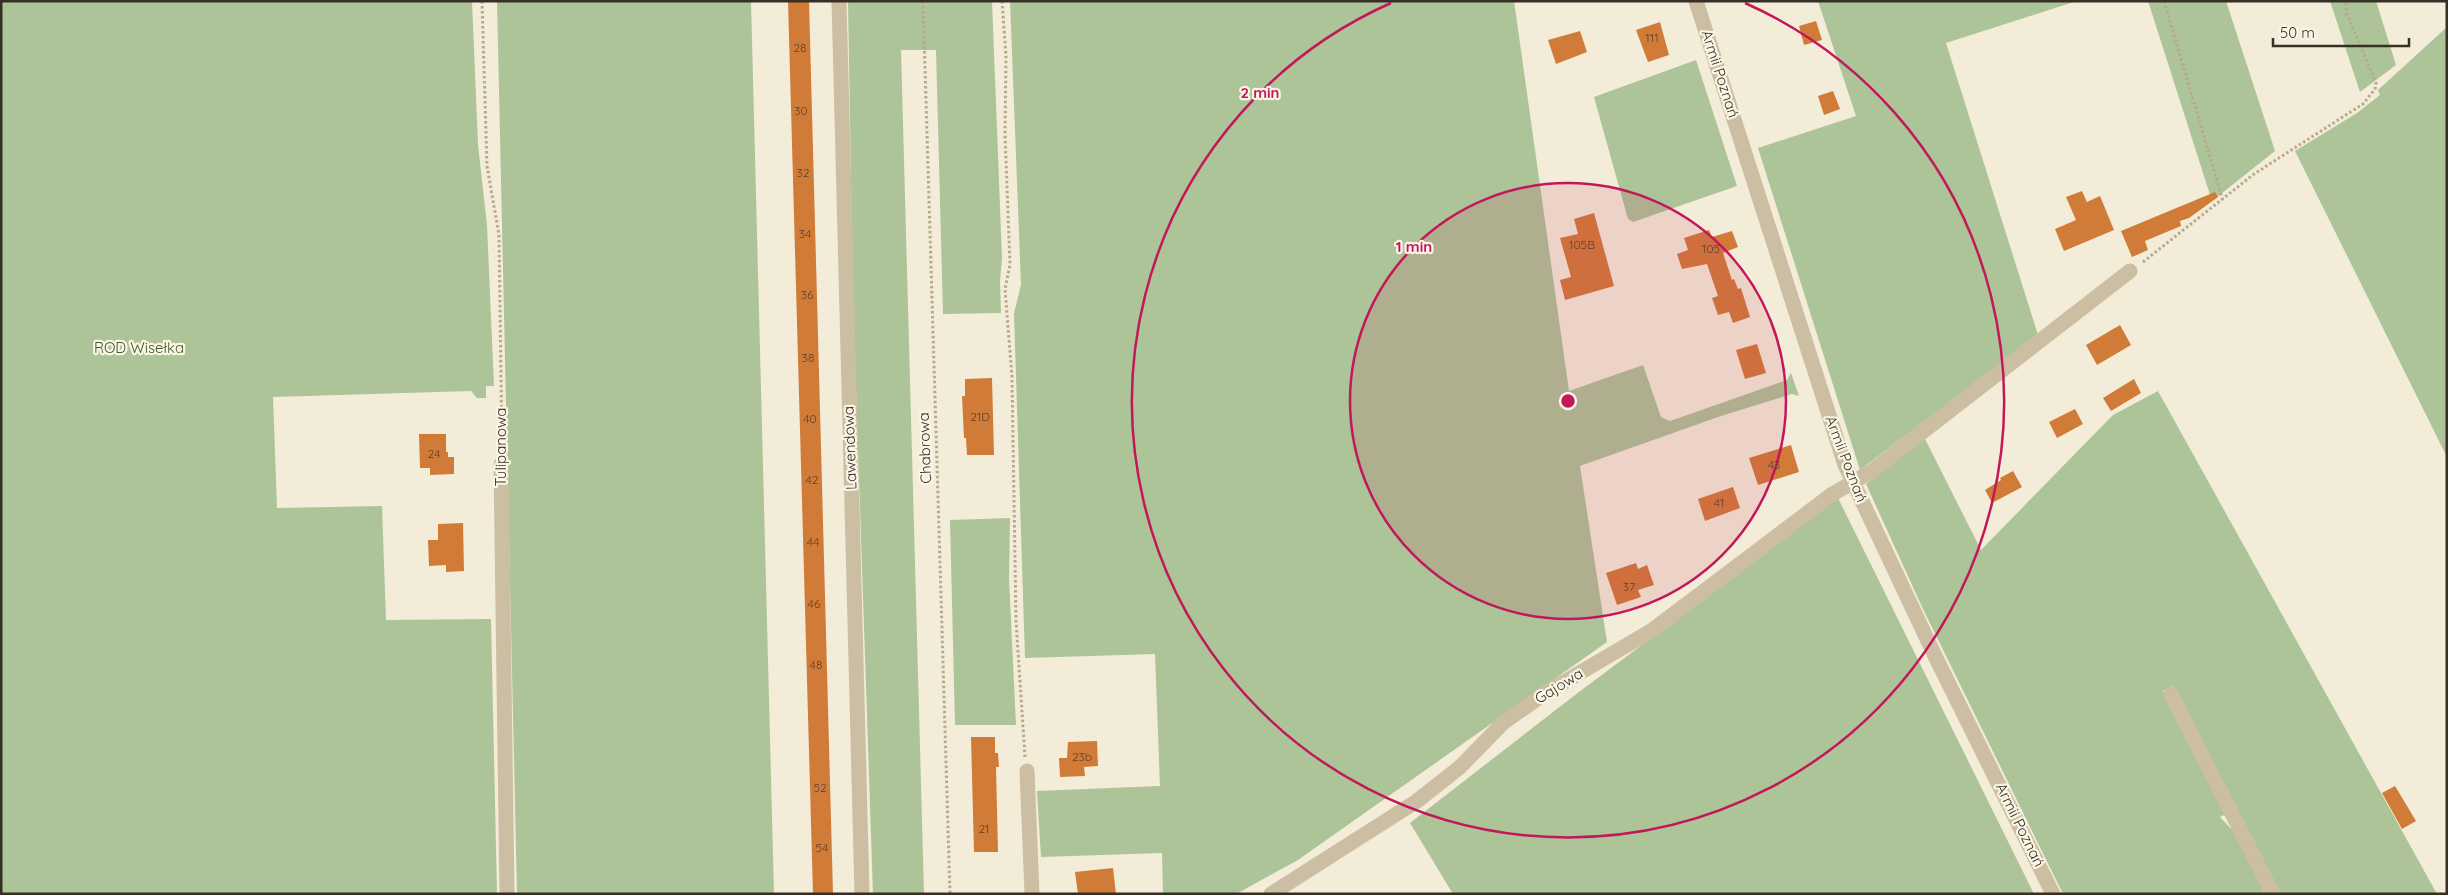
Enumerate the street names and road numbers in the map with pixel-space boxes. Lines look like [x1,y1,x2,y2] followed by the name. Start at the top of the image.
[1697,28,1744,120] street label: Armii Poznań
[839,406,860,490] street label: Lawendowa
[491,408,510,486] street label: Tulipanowa
[914,412,935,484] street label: Chabrowa
[1821,413,1872,505] street label: Armii Poznań
[1531,663,1586,708] street label: Gajowa
[1992,780,2049,870] street label: Armii Poznań

